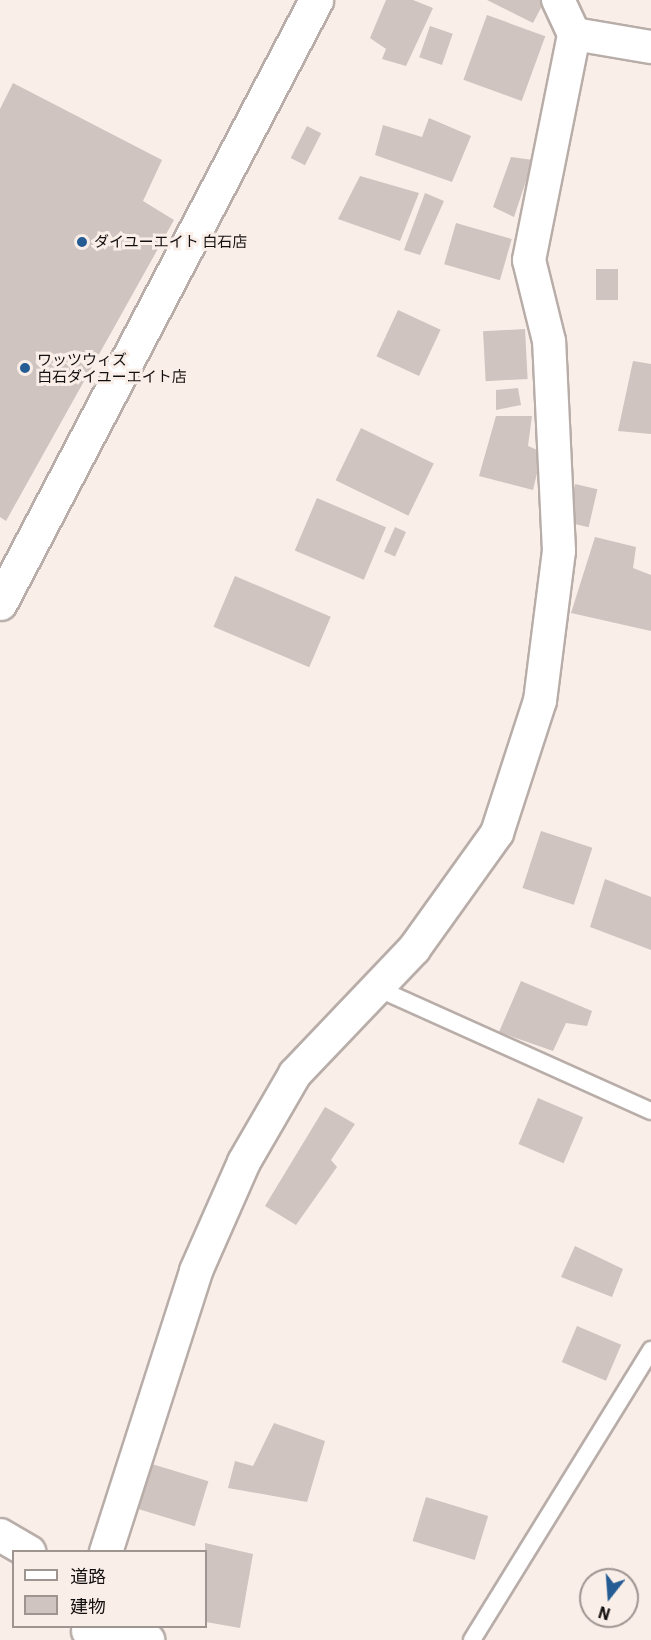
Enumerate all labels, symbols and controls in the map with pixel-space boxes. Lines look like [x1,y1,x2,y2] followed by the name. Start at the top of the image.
[94,233,248,251] place label: ダイユーエイト 白石店
[75,235,89,249] marker: ダイユーエイト 白石店
[37,350,187,385] place label: ワッツウィズ 白石ダイユーエイト店
[18,361,32,375] marker: ワッツウィズ 白石ダイユーエイト店
[12,1550,207,1628] legend
[70,1565,106,1588] text: 道路
[579,1568,639,1628] north arrow
[70,1595,106,1618] text: 建物
[596,1602,613,1625] text: N

